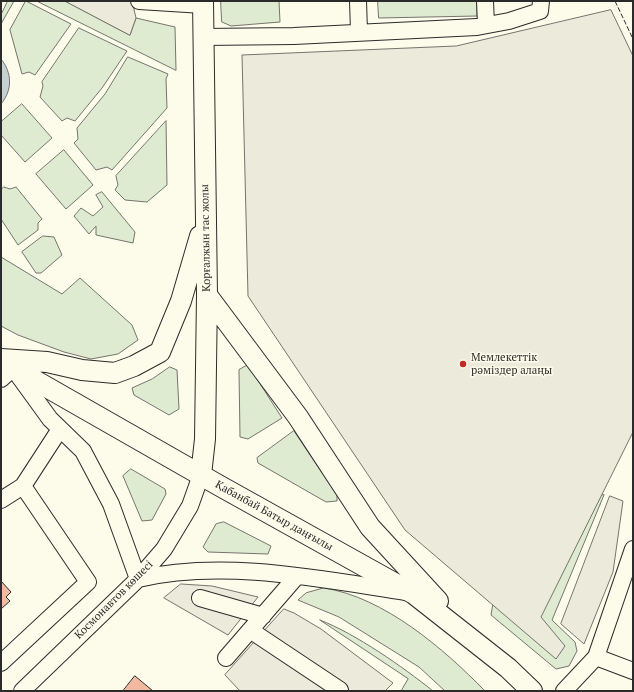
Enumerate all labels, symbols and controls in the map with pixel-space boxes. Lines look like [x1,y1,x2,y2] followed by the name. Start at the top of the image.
[198,184,214,292] street label: Қорғалжын тас жолы
[471,351,552,377] place label: Мемлекеттік рәміздер алаңы
[458,359,468,369] marker: Мемлекеттік рәміздер алаңы
[213,478,335,554] street label: Қабанбай Батыр даңғылы
[72,558,156,642] street label: Космонавтов көшесі

